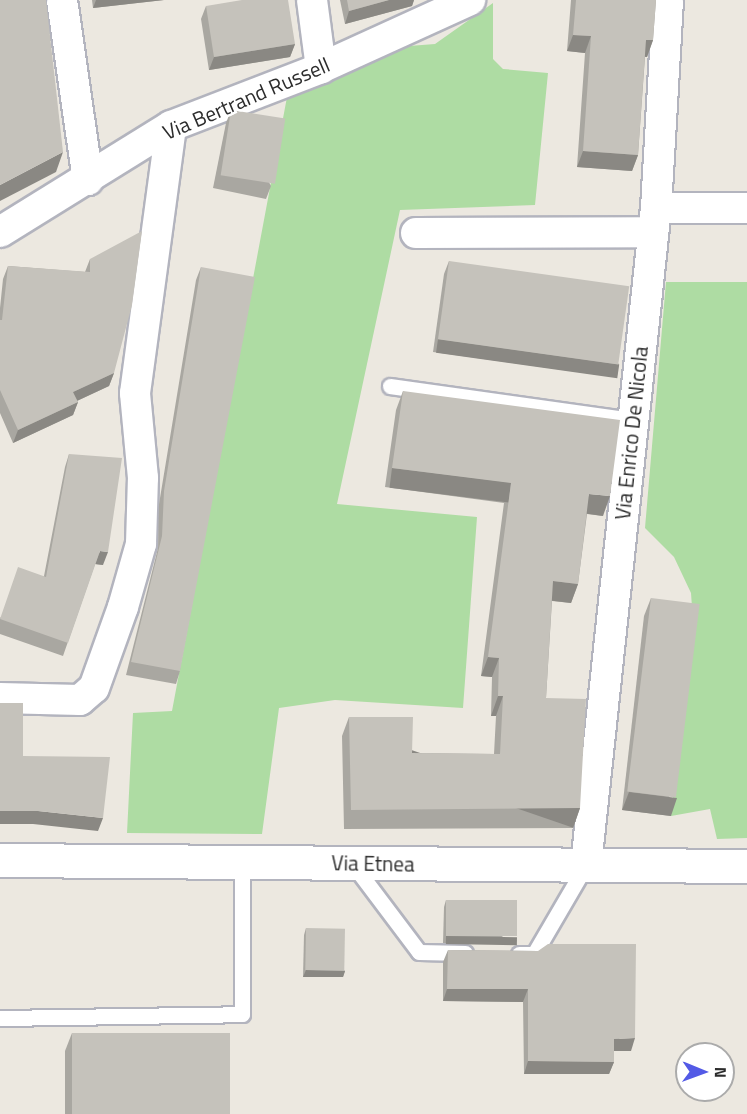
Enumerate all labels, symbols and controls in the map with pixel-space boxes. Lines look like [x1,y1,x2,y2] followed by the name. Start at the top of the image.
[159,51,333,145] street label: Via Bertrand Russell
[609,345,653,521] street label: Via Enrico De Nicola
[331,850,415,876] street label: Via Etnea
[675,1042,735,1102] north arrow
[709,1067,733,1078] text: N

